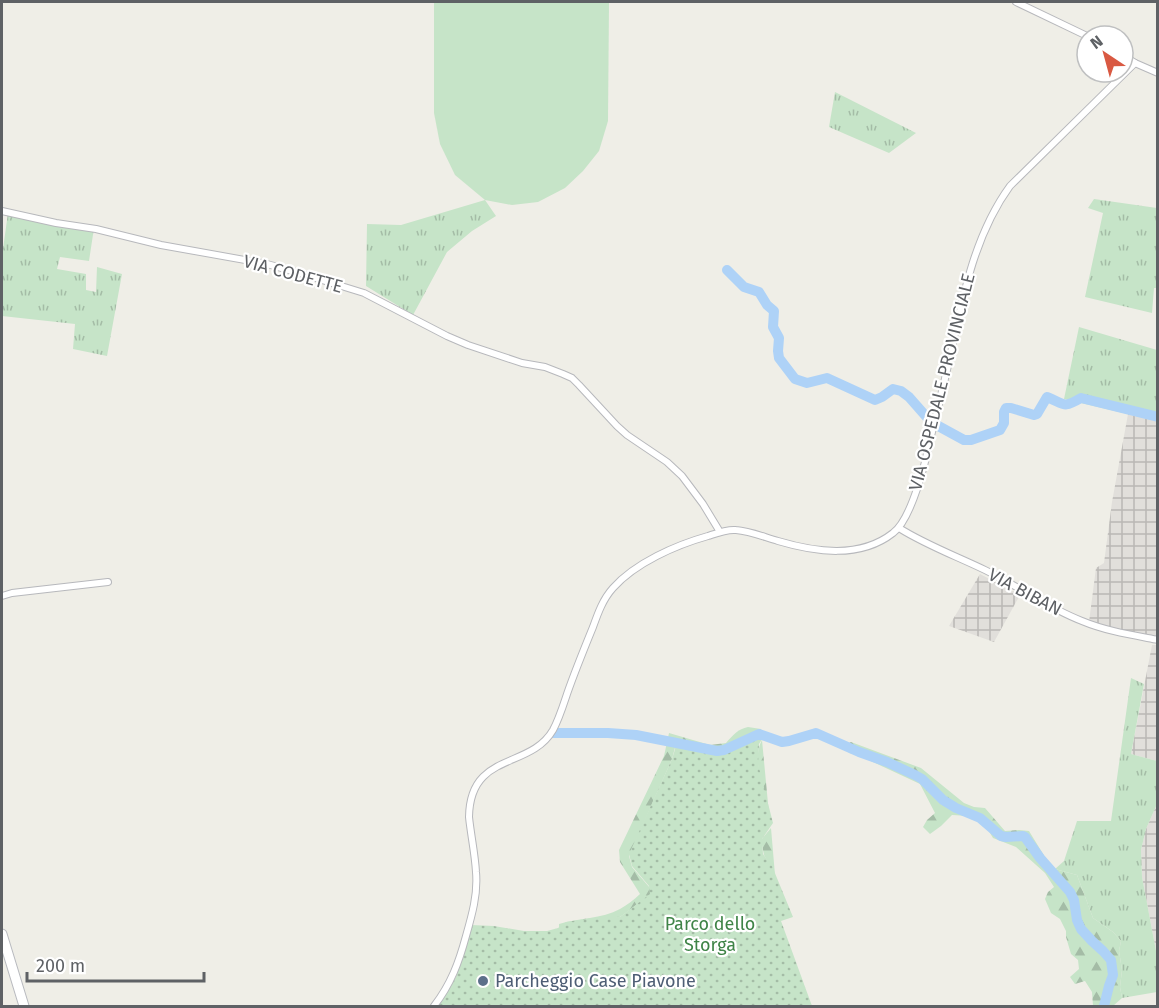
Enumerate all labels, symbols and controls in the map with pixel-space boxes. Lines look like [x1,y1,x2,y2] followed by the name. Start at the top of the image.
[1075,24,1135,84] north arrow
[1087,31,1106,53] text: N
[241,250,345,298] street label: VIA CODETTE
[904,271,980,493] street label: VIA OSPEDALE PROVINCIALE
[984,563,1066,621] street label: VIA BIBAN
[665,913,755,956] park label: Parco dello Storga
[27,945,204,983] scale bar
[36,955,85,977] text: 200 m
[495,970,696,992] place label: Parcheggio Case Piavone
[476,974,490,988] marker: Parcheggio Case Piavone

